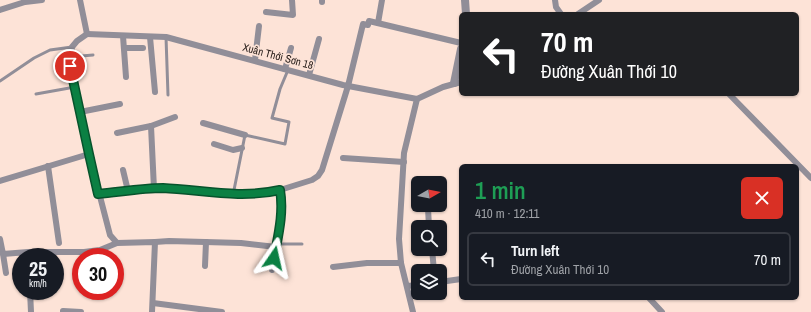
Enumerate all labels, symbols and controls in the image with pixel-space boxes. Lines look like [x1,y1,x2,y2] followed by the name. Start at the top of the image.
[541,23,593,61] text: 70 m
[475,28,527,80] icon: left
[241,40,315,72] street label: Xuân Thới Sơn 18
[53,49,87,83] pin
[59,55,81,77] icon: arrive
[541,59,677,84] text: Đường Xuân Thới 10
[475,174,526,206] text: 1 min
[411,176,447,212] north arrow
[411,176,447,300] map controls
[741,177,783,219] button: close
[475,205,539,222] text: 410 m · 12:11
[411,220,447,256] button: search
[253,237,295,279] position arrow
[511,240,559,261] text: Turn left
[72,248,124,300] speed limit sign: 30
[477,248,499,270] icon: left
[754,249,781,270] text: 70 m
[29,255,47,282] text: 25
[511,261,609,278] text: Đường Xuân Thới 10
[411,264,447,300] button: layers
[29,277,47,290] text: km/h

